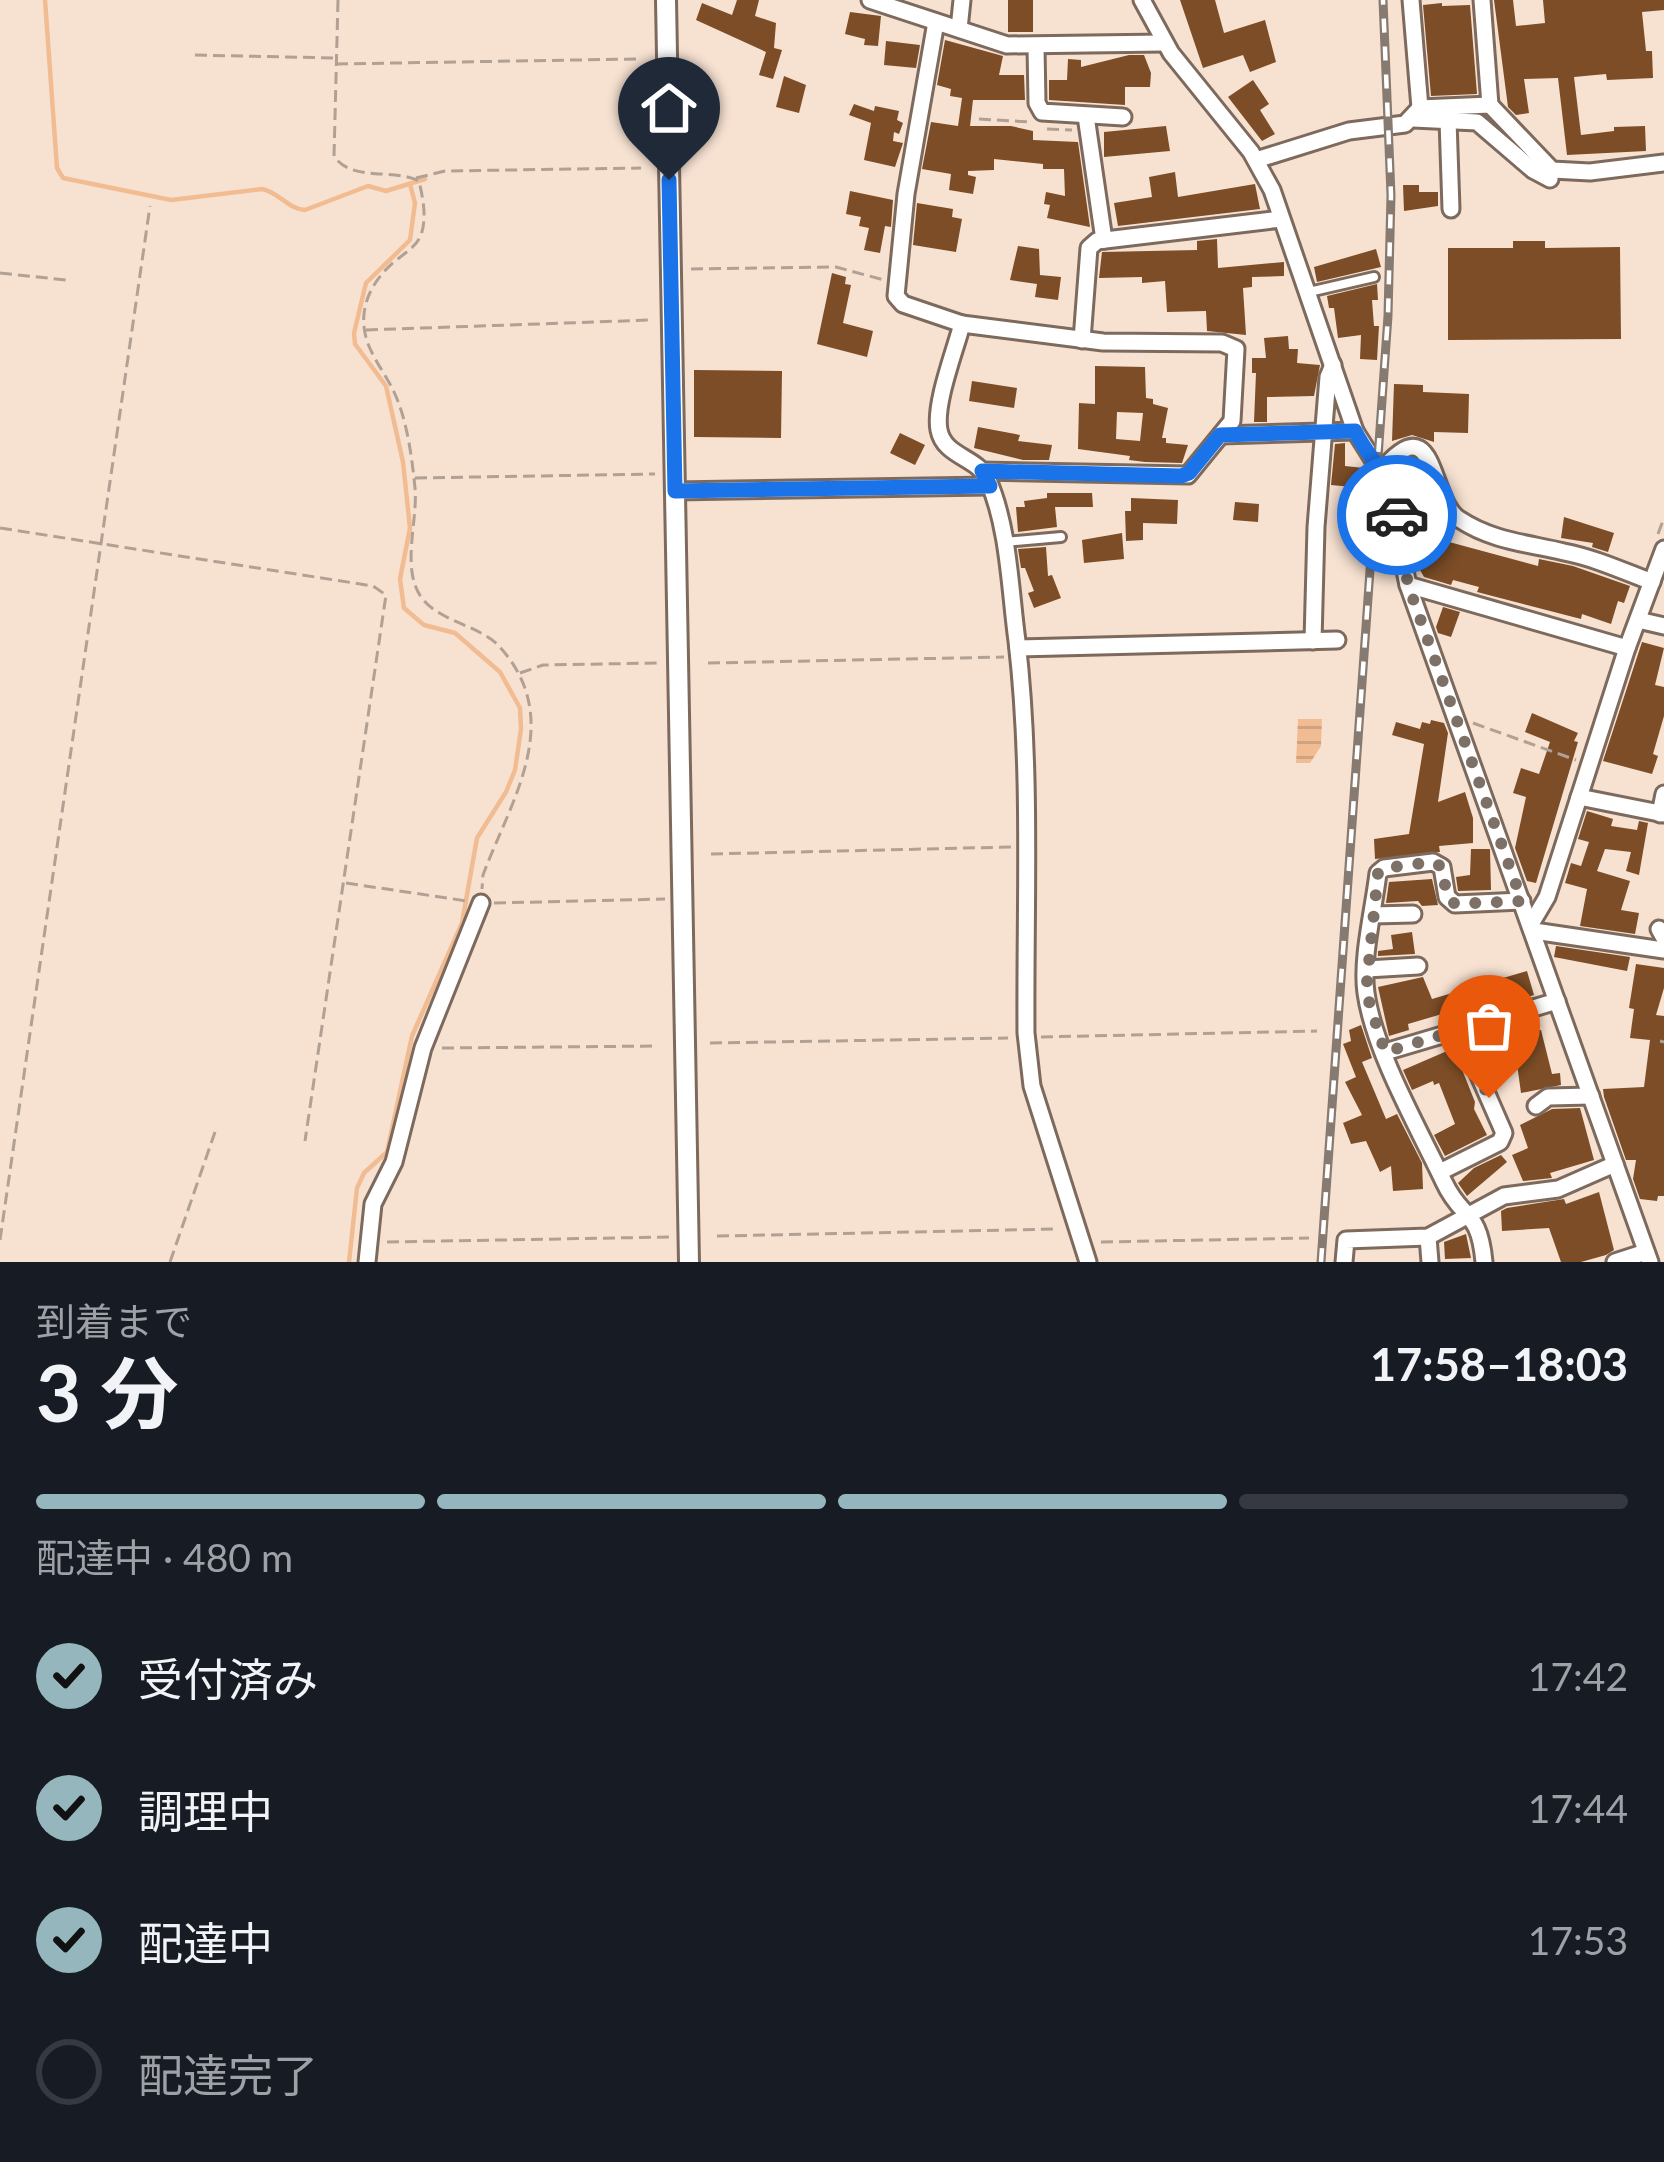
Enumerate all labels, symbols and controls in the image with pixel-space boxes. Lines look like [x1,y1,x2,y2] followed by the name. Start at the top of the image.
[618,57,720,180] pin
[636,75,702,141] icon: home
[1337,455,1457,575] courier
[1364,482,1430,548] icon: car
[1438,975,1540,1098] pin
[1456,993,1522,1059] icon: bag
[36,1298,192,1344] text: 到着まで
[1370,1337,1628,1391] text: 17:58–18:03
[36,1345,178,1439] text: 3 分
[36,1534,293,1580] text: 配達中 · 480 m
[36,1643,102,1709] icon: check
[138,1652,318,1706] text: 受付済み
[1528,1653,1628,1699] text: 17:42
[36,1775,102,1841] icon: check
[138,1784,273,1838] text: 調理中
[1528,1785,1628,1831] text: 17:44
[36,1907,102,1973] icon: check
[138,1916,273,1970] text: 配達中
[1528,1917,1628,1963] text: 17:53
[138,2048,318,2102] text: 配達完了

